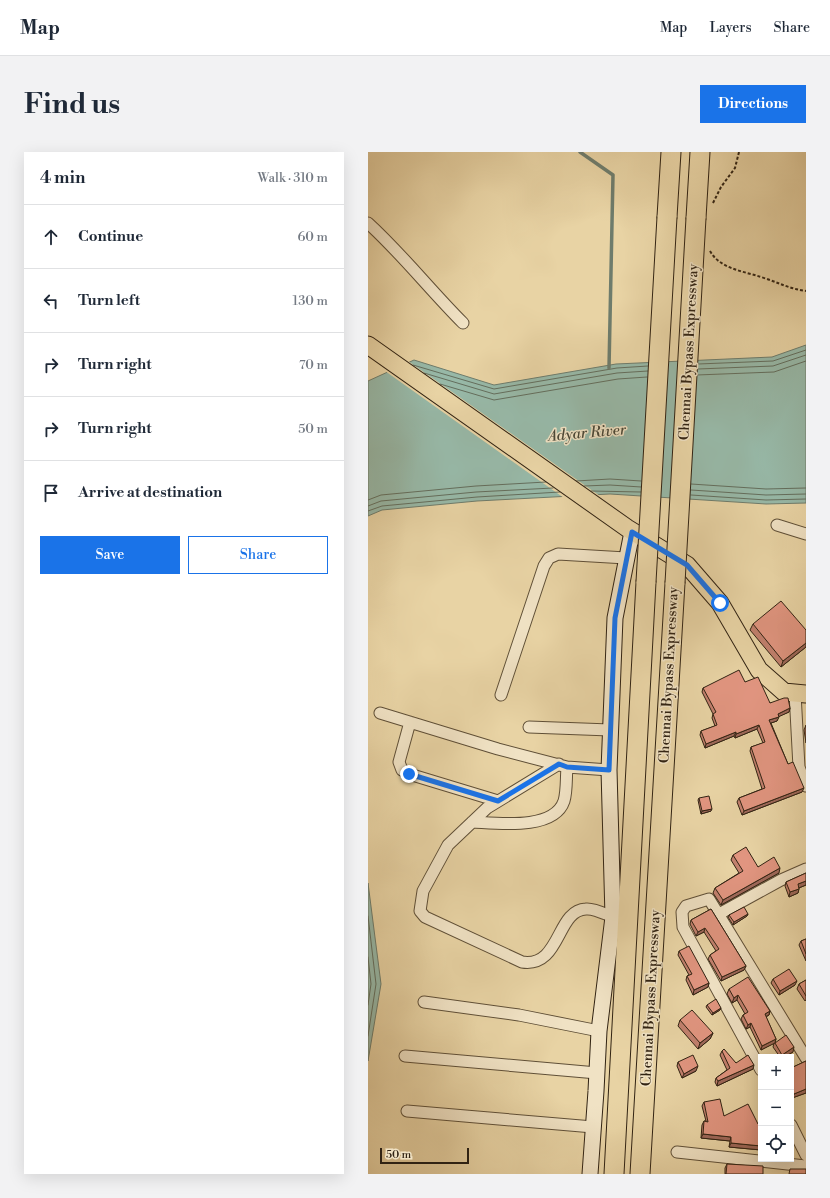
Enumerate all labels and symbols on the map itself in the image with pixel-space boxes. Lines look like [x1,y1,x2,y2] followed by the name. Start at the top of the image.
[675,263,703,441] street label: Chennai Bypass Expressway
[545,420,627,446] water label: Adyar River
[655,586,683,764] street label: Chennai Bypass Expressway
[711,594,729,612] route start
[400,765,418,783] route end
[637,909,665,1087] street label: Chennai Bypass Expressway
[380,1146,469,1165] scale bar

